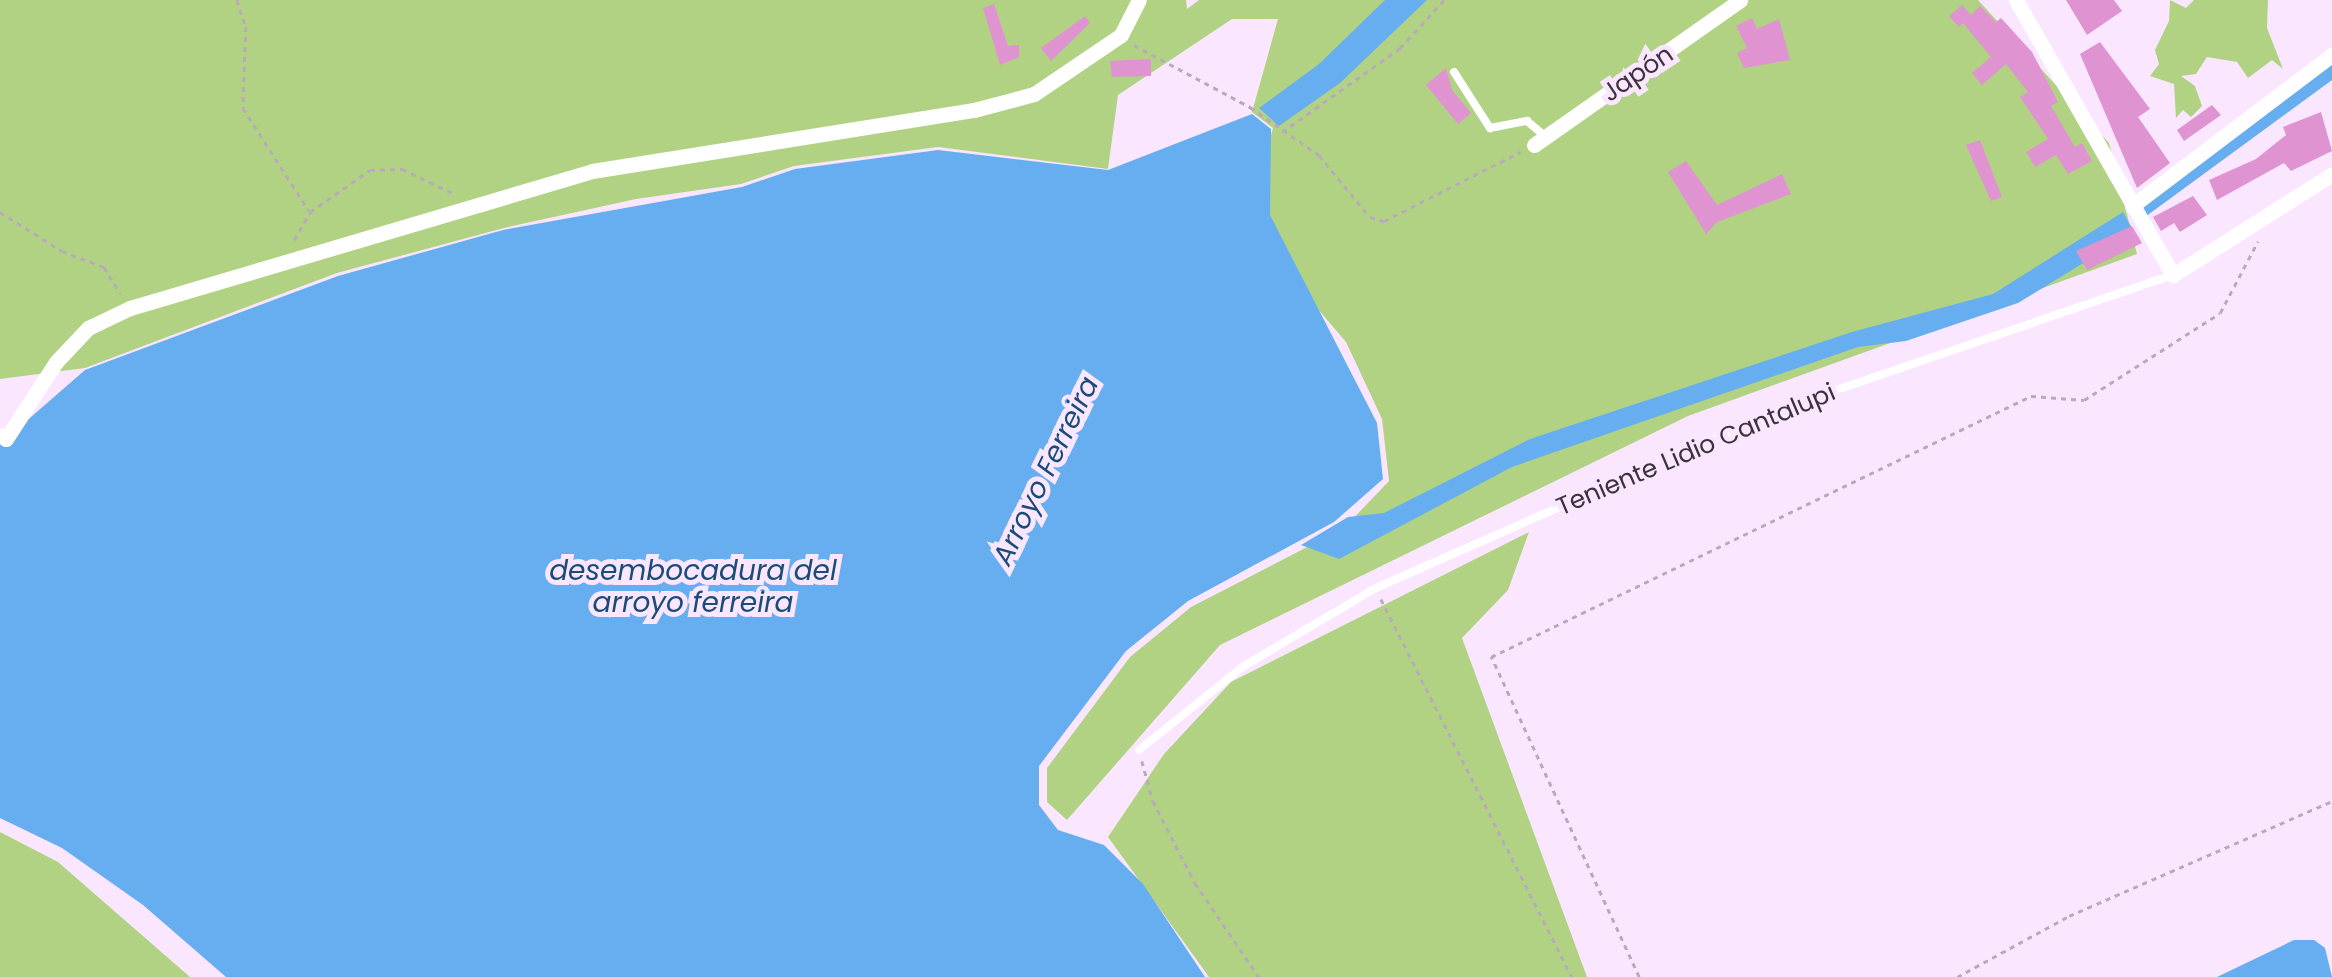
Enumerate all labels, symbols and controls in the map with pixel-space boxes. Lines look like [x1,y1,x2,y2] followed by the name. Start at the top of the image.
[1597,39,1679,109] street label: Japón
[986,371,1106,571] water label: Arroyo Ferreira
[1552,378,1840,522] street label: Teniente Lidio Cantalupi
[549,554,837,620] water label: desembocadura del arroyo ferreira

